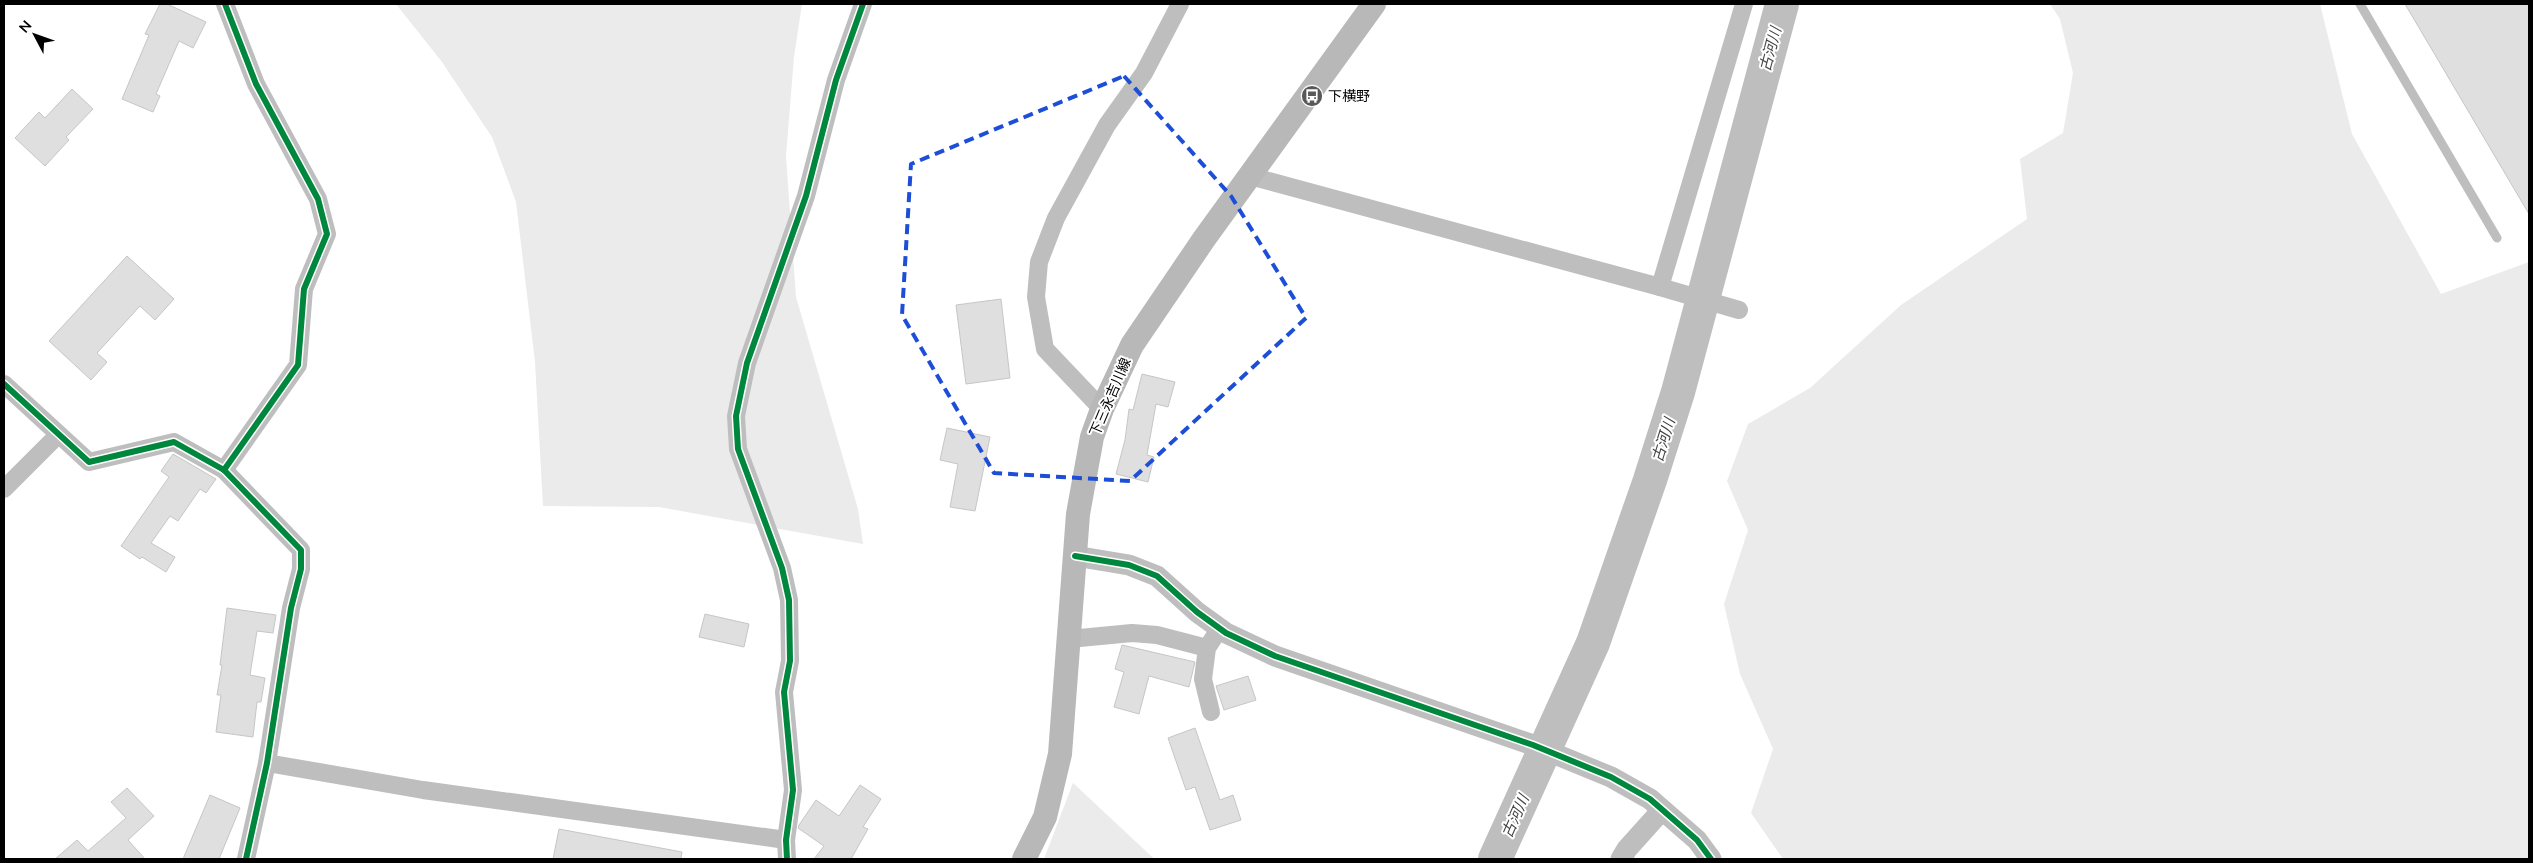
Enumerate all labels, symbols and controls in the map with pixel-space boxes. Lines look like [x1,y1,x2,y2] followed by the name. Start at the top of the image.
[10,10,60,60] north arrow
[15,17,35,36] text: N
[1755,23,1786,73] water label: 古河川
[1300,84,1324,108] bus stop icon: 下横野
[1328,87,1370,105] place label: 下横野
[1085,355,1135,439] street label: 下三永吉川線
[1647,414,1679,464] water label: 古河川
[1497,790,1534,840] water label: 古河川

